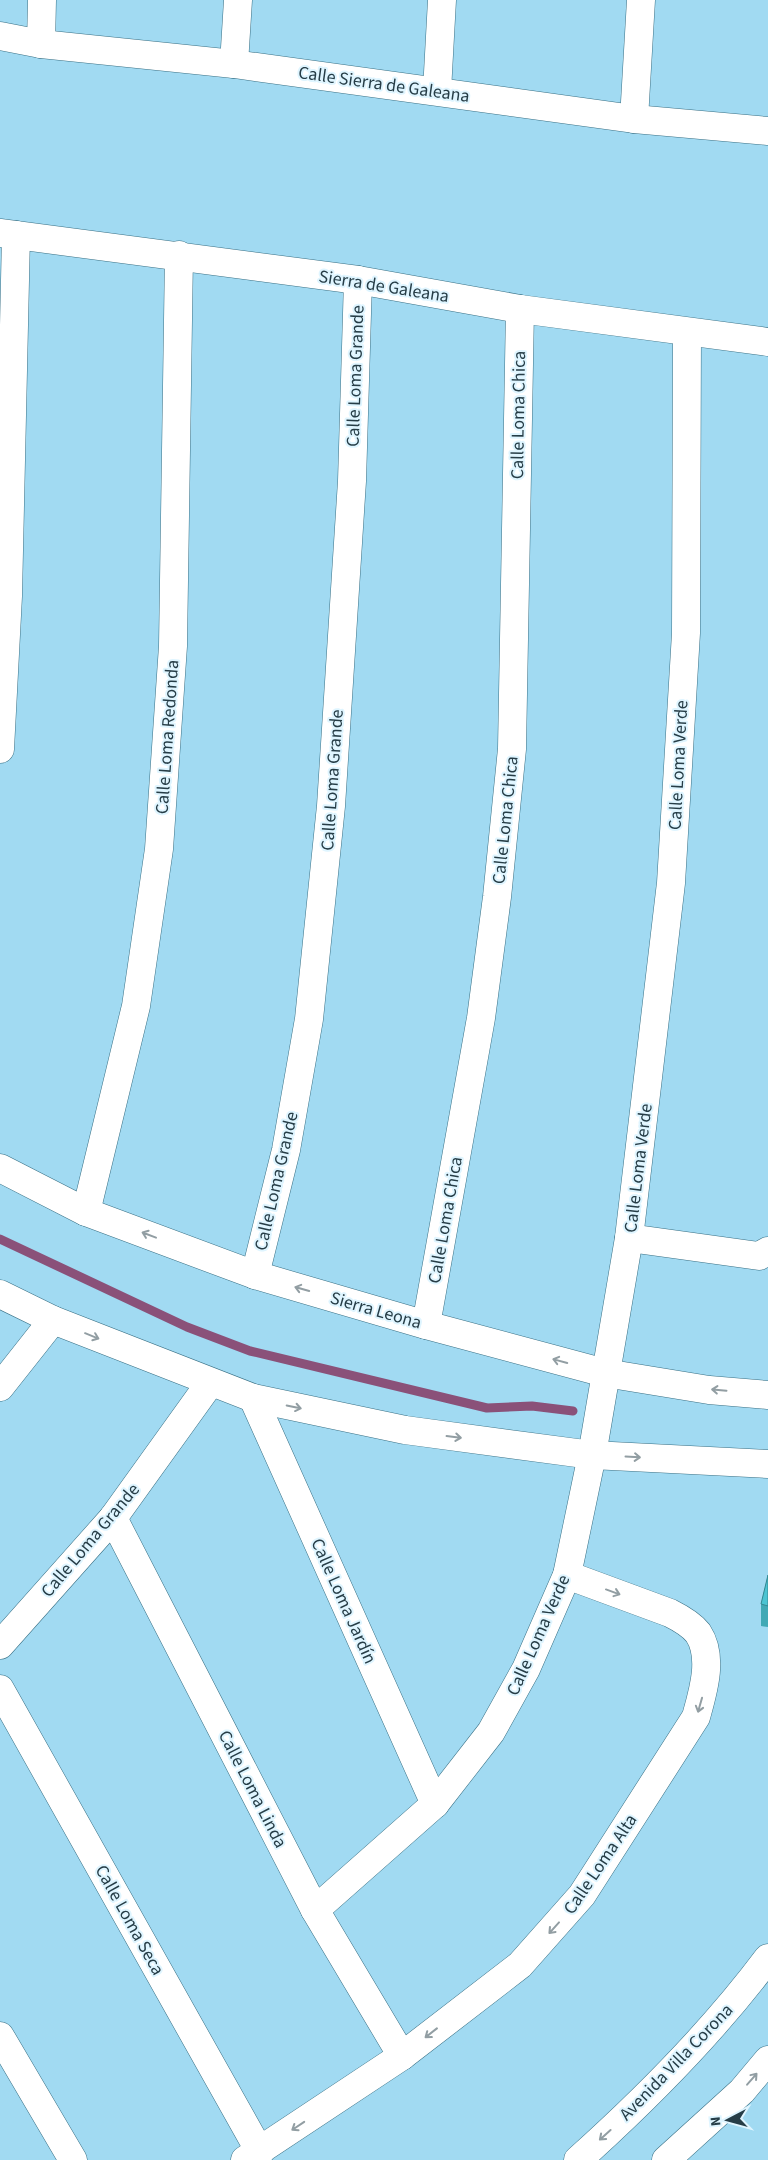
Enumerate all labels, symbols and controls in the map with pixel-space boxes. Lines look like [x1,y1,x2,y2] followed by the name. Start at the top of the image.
[297,60,471,109] street label: Calle Sierra de Galeana
[317,264,451,309] street label: Sierra de Galeana
[341,305,370,447] street label: Calle Loma Grande
[505,351,532,479] street label: Calle Loma Chica
[150,659,185,815] street label: Calle Loma Redonda
[663,699,694,831] street label: Calle Loma Verde
[315,708,350,852] street label: Calle Loma Grande
[486,755,525,885] street label: Calle Loma Chica
[618,1102,659,1234] street label: Calle Loma Verde
[248,1109,305,1253] street label: Calle Loma Grande
[422,1155,469,1286] street label: Calle Loma Chica
[142,1230,157,1239] one-way arrow
[295,1283,311,1293] one-way arrow
[327,1286,424,1335] street label: Sierra Leona
[84,1331,99,1341] one-way arrow
[552,1355,568,1365] one-way arrow
[712,1386,728,1395] one-way arrow
[286,1403,302,1412] one-way arrow
[446,1432,462,1442] one-way arrow
[625,1453,641,1462] one-way arrow
[35,1478,146,1603] street label: Calle Loma Grande
[305,1534,382,1668] street label: Calle Loma Jardín
[501,1571,576,1700] street label: Calle Loma Verde
[604,1588,620,1597] one-way arrow
[695,1696,704,1712] one-way arrow
[212,1726,293,1852] street label: Calle Loma Linda
[558,1809,643,1919] street label: Calle Loma Alta
[89,1861,170,1980] street label: Calle Loma Seca
[549,1921,560,1934] one-way arrow
[614,1998,739,2126] street label: Avenida Villa Corona
[425,2028,438,2039] one-way arrow
[747,2072,758,2085] one-way arrow
[703,2095,753,2145] north arrow
[706,2116,726,2127] text: N
[291,2121,305,2131] one-way arrow
[598,2129,611,2141] one-way arrow

